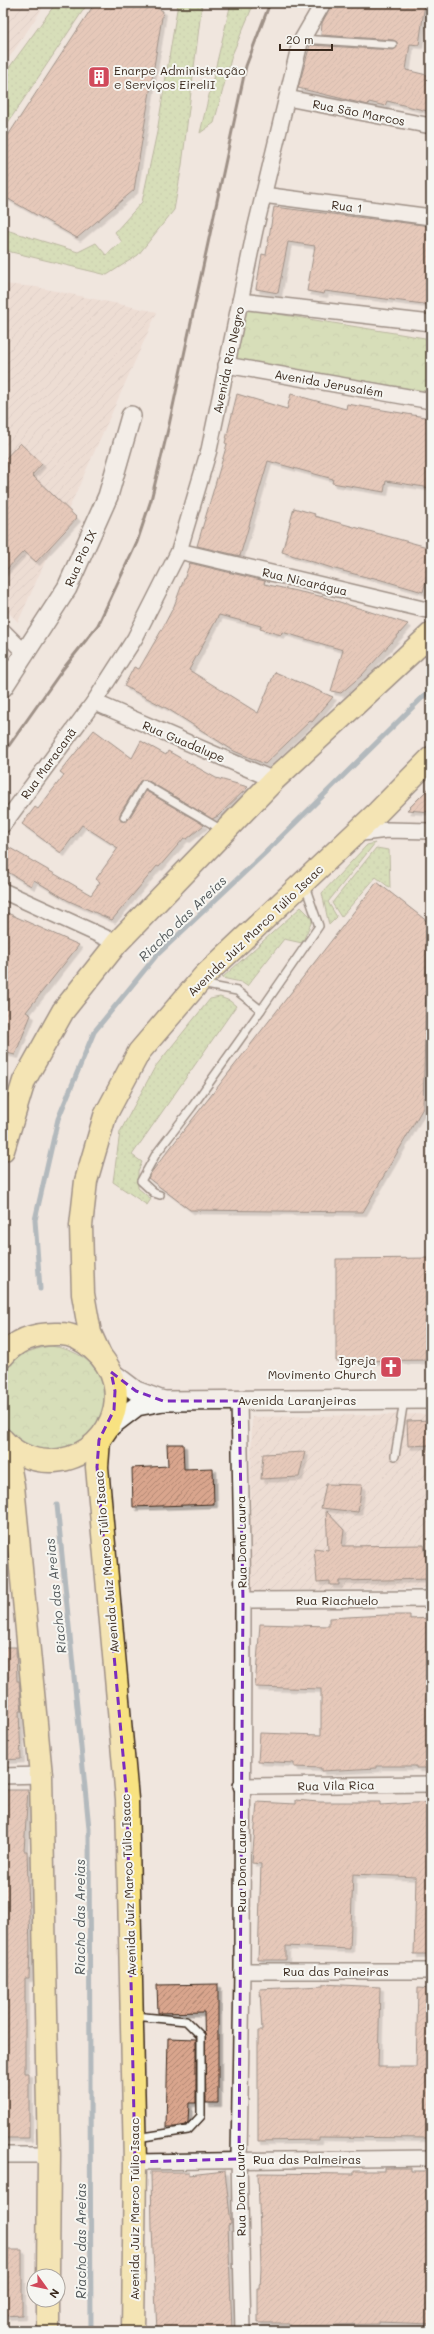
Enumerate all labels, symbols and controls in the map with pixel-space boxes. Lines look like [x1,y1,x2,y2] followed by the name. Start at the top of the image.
[280,26,332,52] scale bar
[286,31,314,47] text: 20 m
[114,62,245,92] place label: Enarpe Administração e Serviços EireliI
[86,64,112,90] building icon: Enarpe Administração e Serviços EireliI
[311,95,407,129] street label: Rua São Marcos
[331,196,363,216] street label: Rua 1
[209,305,247,415] street label: Avenida Rio Negro
[273,366,385,400] street label: Avenida Jerusalém
[60,527,100,589] street label: Rua Pio IX
[261,563,349,599] street label: Rua Nicarágua
[140,716,228,766] street label: Rua Guadalupe
[17,724,79,802] street label: Rua Maracanã
[184,861,326,999] street label: Avenida Juiz Marco Túlio Isaac
[134,872,230,964] water label: Riacho das Areias
[268,1352,376,1382] place label: Igreja Movimento Church
[378,1354,404,1380] church icon: Igreja Movimento Church
[238,1392,356,1408] street label: Avenida Laranjeiras
[90,1470,122,1654] street label: Avenida Juiz Marco Túlio Isaac
[232,1495,250,1589] street label: Rua Dona Laura
[40,1537,70,1655] water label: Riacho das Areias
[296,1592,378,1608] street label: Rua Riachuelo
[297,1776,375,1794] street label: Rua Vila Rica
[117,1794,139,1976] street label: Avenida Juiz Marco Túlio Isaac
[233,1820,249,1912] street label: Rua Dona Laura
[71,1859,88,1975] water label: Riacho das Areias
[283,1963,389,1979] street label: Rua das Paineiras
[126,2118,142,2300] street label: Avenida Juiz Marco Túlio Isaac
[231,2143,249,2237] street label: Rua Dona Laura
[253,2151,361,2167] street label: Rua das Palmeiras
[72,2183,89,2299] water label: Riacho das Areias
[26,2268,66,2308] north arrow
[46,2286,63,2301] text: N

